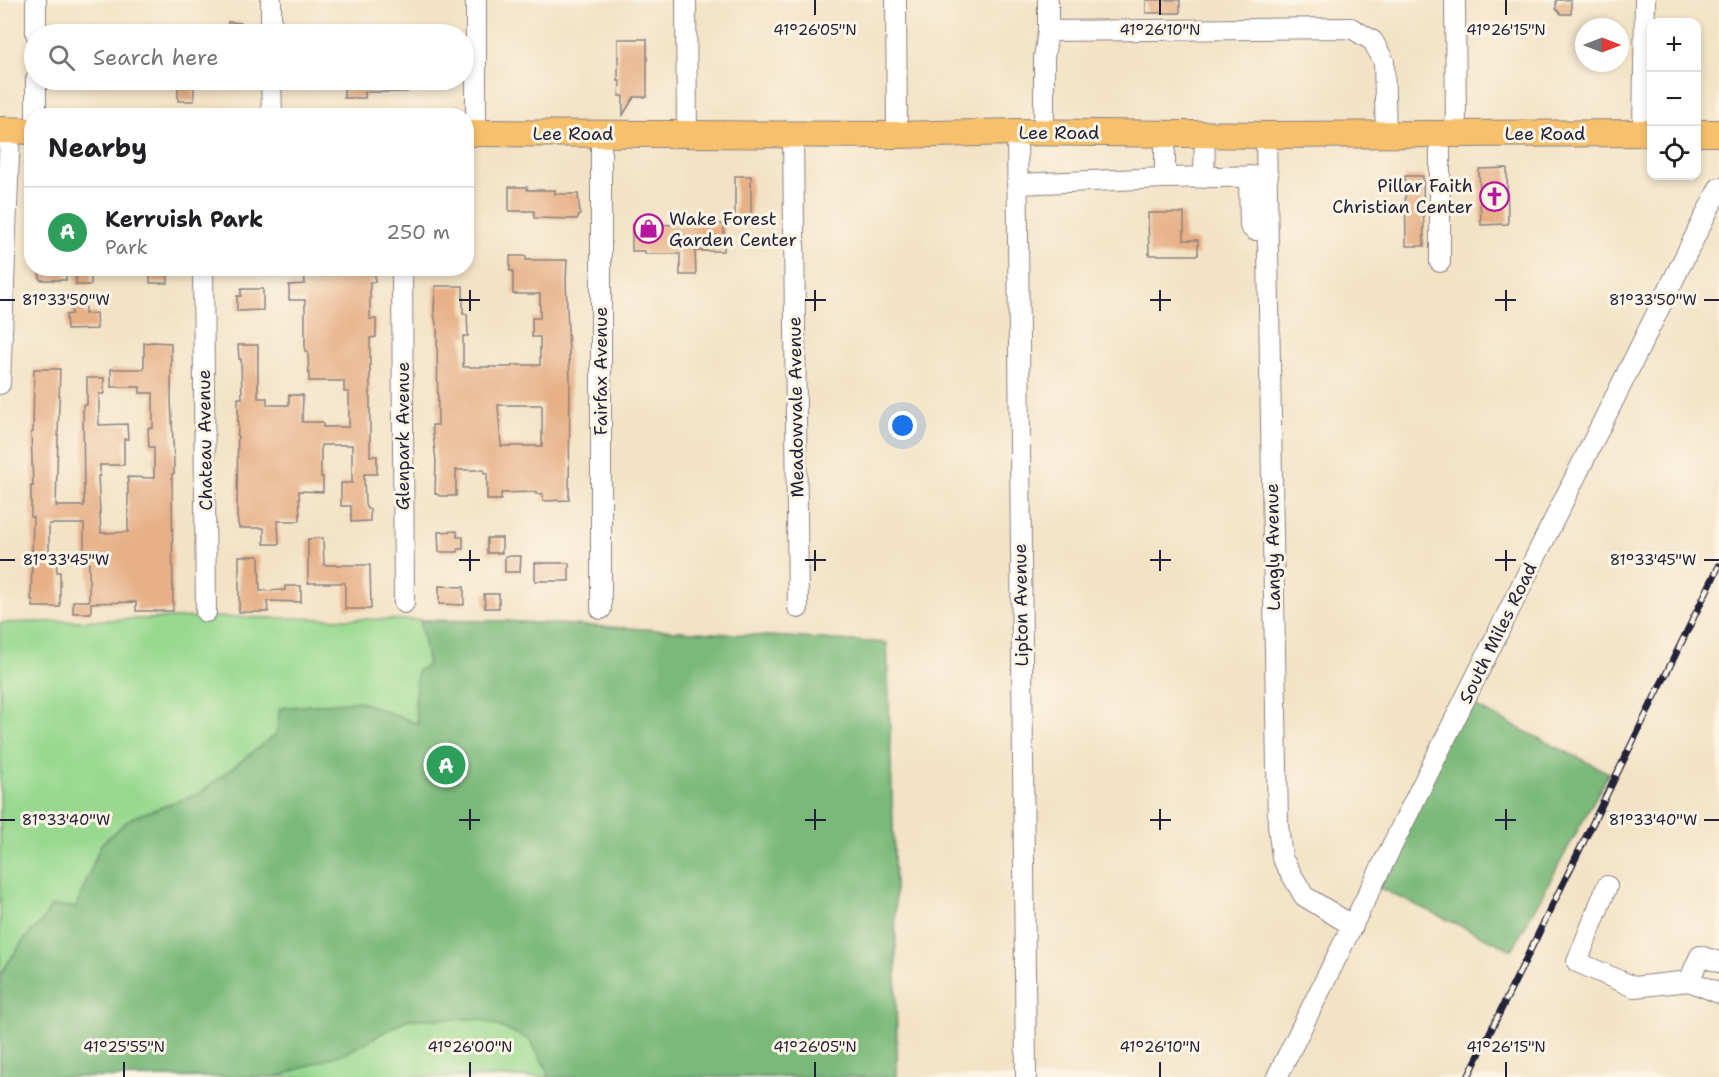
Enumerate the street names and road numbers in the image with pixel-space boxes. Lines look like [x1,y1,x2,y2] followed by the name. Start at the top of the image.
[1018,121,1100,145] street label: Lee Road
[532,122,614,146] street label: Lee Road
[1504,122,1586,146] street label: Lee Road
[589,306,613,436] street label: Fairfax Avenue
[782,316,810,498] street label: Meadowvale Avenue
[391,362,415,510] street label: Glenpark Avenue
[192,369,218,511] street label: Chateau Avenue
[1260,483,1286,611] street label: Langly Avenue
[1008,543,1034,667] street label: Lipton Avenue
[1454,559,1542,707] street label: South Miles Road

